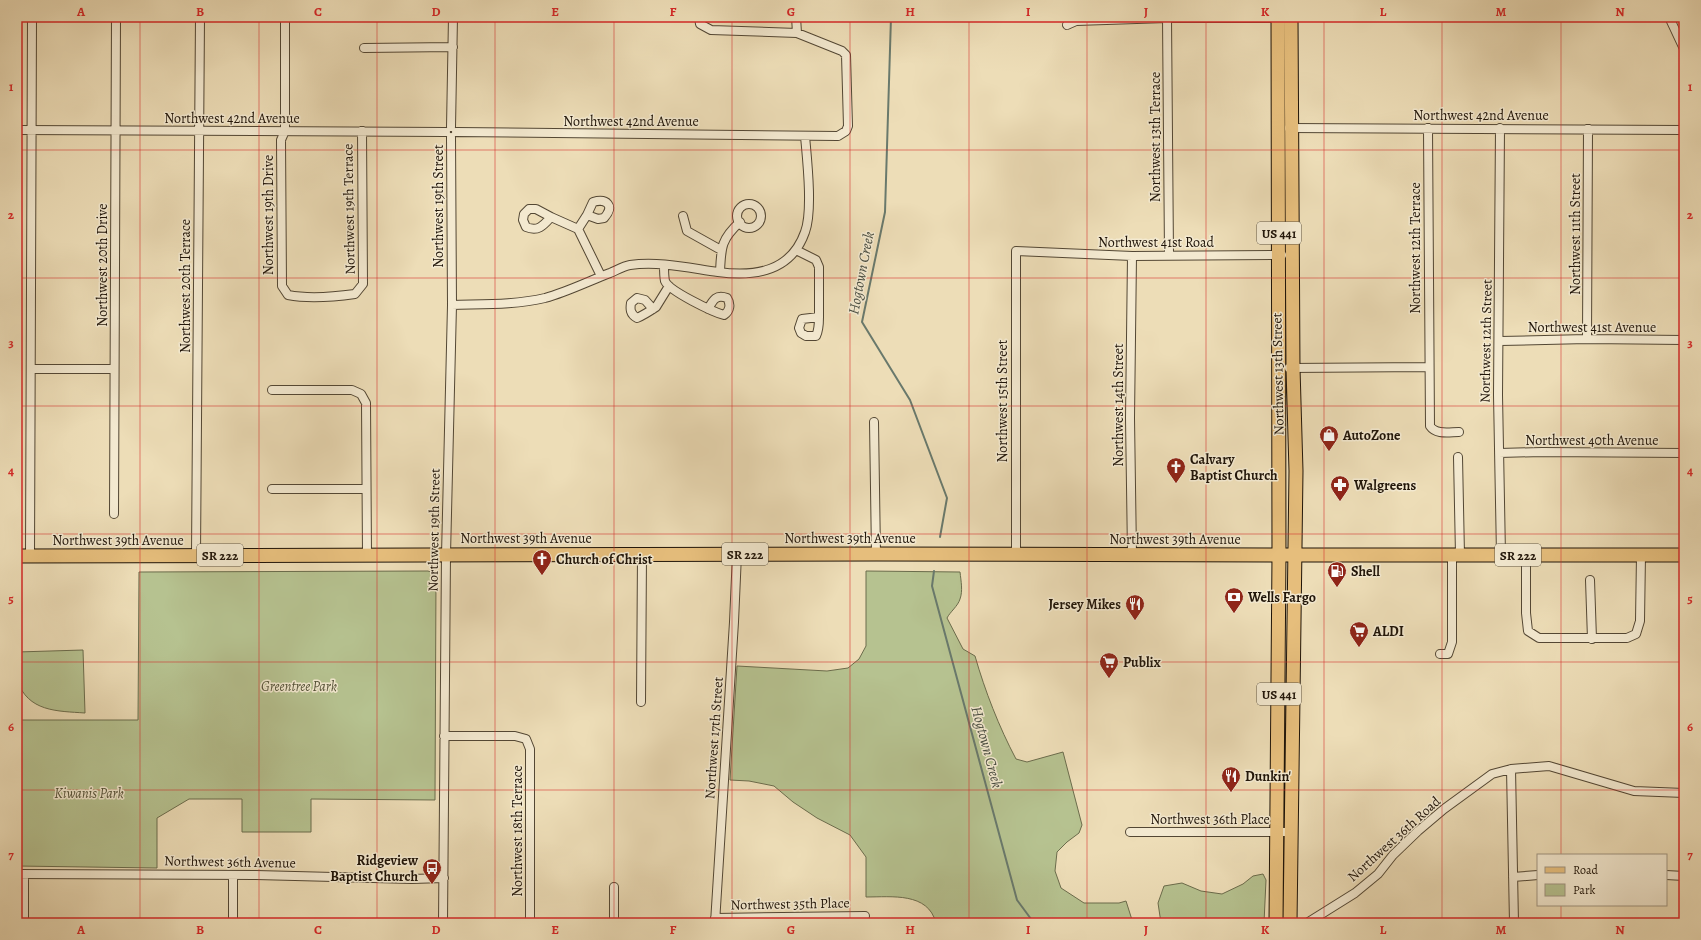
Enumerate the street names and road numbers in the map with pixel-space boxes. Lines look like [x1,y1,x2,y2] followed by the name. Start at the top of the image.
[1146,72,1165,202] street label: Northwest 13th Terrace
[1413,106,1549,125] street label: Northwest 42nd Avenue
[164,109,300,128] street label: Northwest 42nd Avenue
[563,112,699,131] street label: Northwest 42nd Avenue
[338,143,360,275] street label: Northwest 19th Terrace
[429,144,448,268] street label: Northwest 19th Street
[259,155,278,275] street label: Northwest 19th Drive
[1566,173,1585,295] street label: Northwest 11th Street
[1406,182,1425,314] street label: Northwest 12th Terrace
[93,203,112,327] street label: Northwest 20th Drive
[176,219,195,353] street label: Northwest 20th Terrace
[1257,222,1301,244] road number: US 441
[1098,233,1215,252] street label: Northwest 41st Road
[1475,279,1497,403] street label: Northwest 12th Street
[1267,312,1289,436] street label: Northwest 13th Street
[1528,318,1656,337] street label: Northwest 41st Avenue
[993,339,1012,463] street label: Northwest 15th Street
[1109,343,1128,467] street label: Northwest 14th Street
[1525,431,1659,450] street label: Northwest 40th Avenue
[423,468,445,592] street label: Northwest 19th Street
[460,529,592,548] street label: Northwest 39th Avenue
[784,529,916,548] street label: Northwest 39th Avenue
[1109,530,1241,549] street label: Northwest 39th Avenue
[52,531,184,550] street label: Northwest 39th Avenue
[722,543,768,565] road number: SR 222
[197,544,243,566] road number: SR 222
[1495,544,1541,566] road number: SR 222
[700,676,728,800] street label: Northwest 17th Street
[1257,683,1301,705] road number: US 441
[508,765,527,897] street label: Northwest 18th Terrace
[1343,792,1445,886] street label: Northwest 36th Road
[1150,810,1270,829] street label: Northwest 36th Place
[164,851,296,873] street label: Northwest 36th Avenue
[730,893,850,915] street label: Northwest 35th Place

